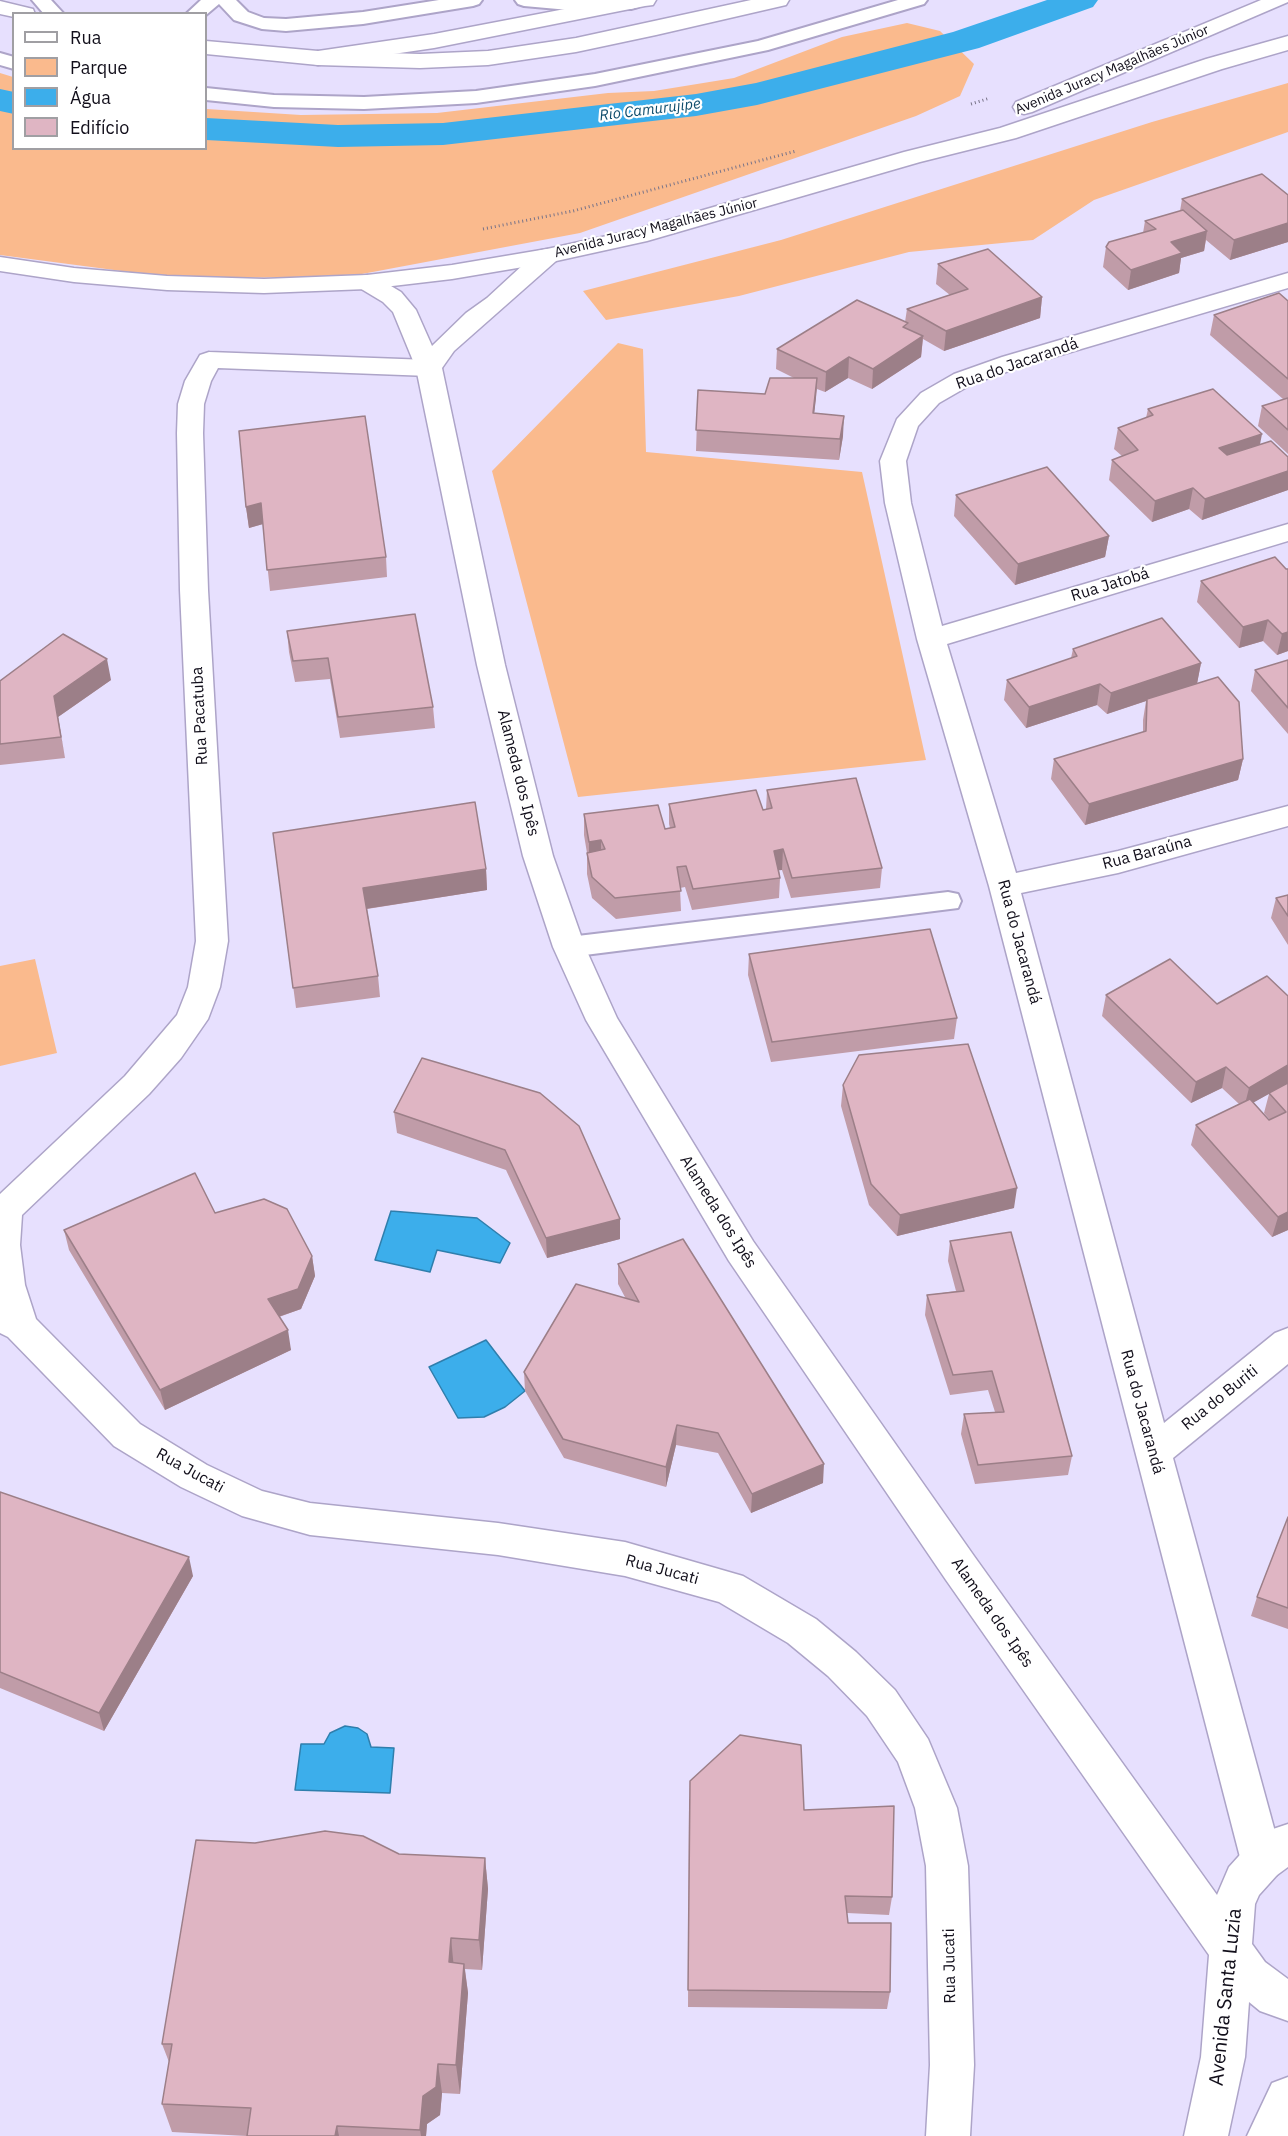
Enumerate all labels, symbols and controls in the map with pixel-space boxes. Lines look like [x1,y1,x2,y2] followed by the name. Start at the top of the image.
[12,12,207,150] legend
[1013,21,1211,119] street label: Avenida Juracy Magalhães Júnior
[70,26,101,49] text: Rua
[70,56,127,79] text: Parque
[70,86,111,109] text: Água
[598,95,702,125] water label: Rio Camurujipe
[70,116,129,139] text: Edifício
[553,195,759,261] street label: Avenida Juracy Magalhães Júnior
[953,334,1081,394] street label: Rua do Jacarandá
[1069,564,1151,606] street label: Rua Jatobá
[188,666,212,766] street label: Rua Pacatuba
[493,708,543,838] street label: Alameda dos Ipês
[1100,832,1194,874] street label: Rua Baraúna
[993,878,1045,1006] street label: Rua do Jacarandá
[676,1152,760,1272] street label: Alameda dos Ipês
[1116,1348,1168,1476] street label: Rua do Jacarandá
[1178,1361,1262,1435] street label: Rua do Buriti
[153,1444,227,1498] street label: Rua Jucati
[623,1551,701,1589] street label: Rua Jucati
[947,1554,1037,1672] street label: Alameda dos Ipês
[1205,1907,1247,2087] street label: Avenida Santa Luzia
[940,1928,960,2004] street label: Rua Jucati

